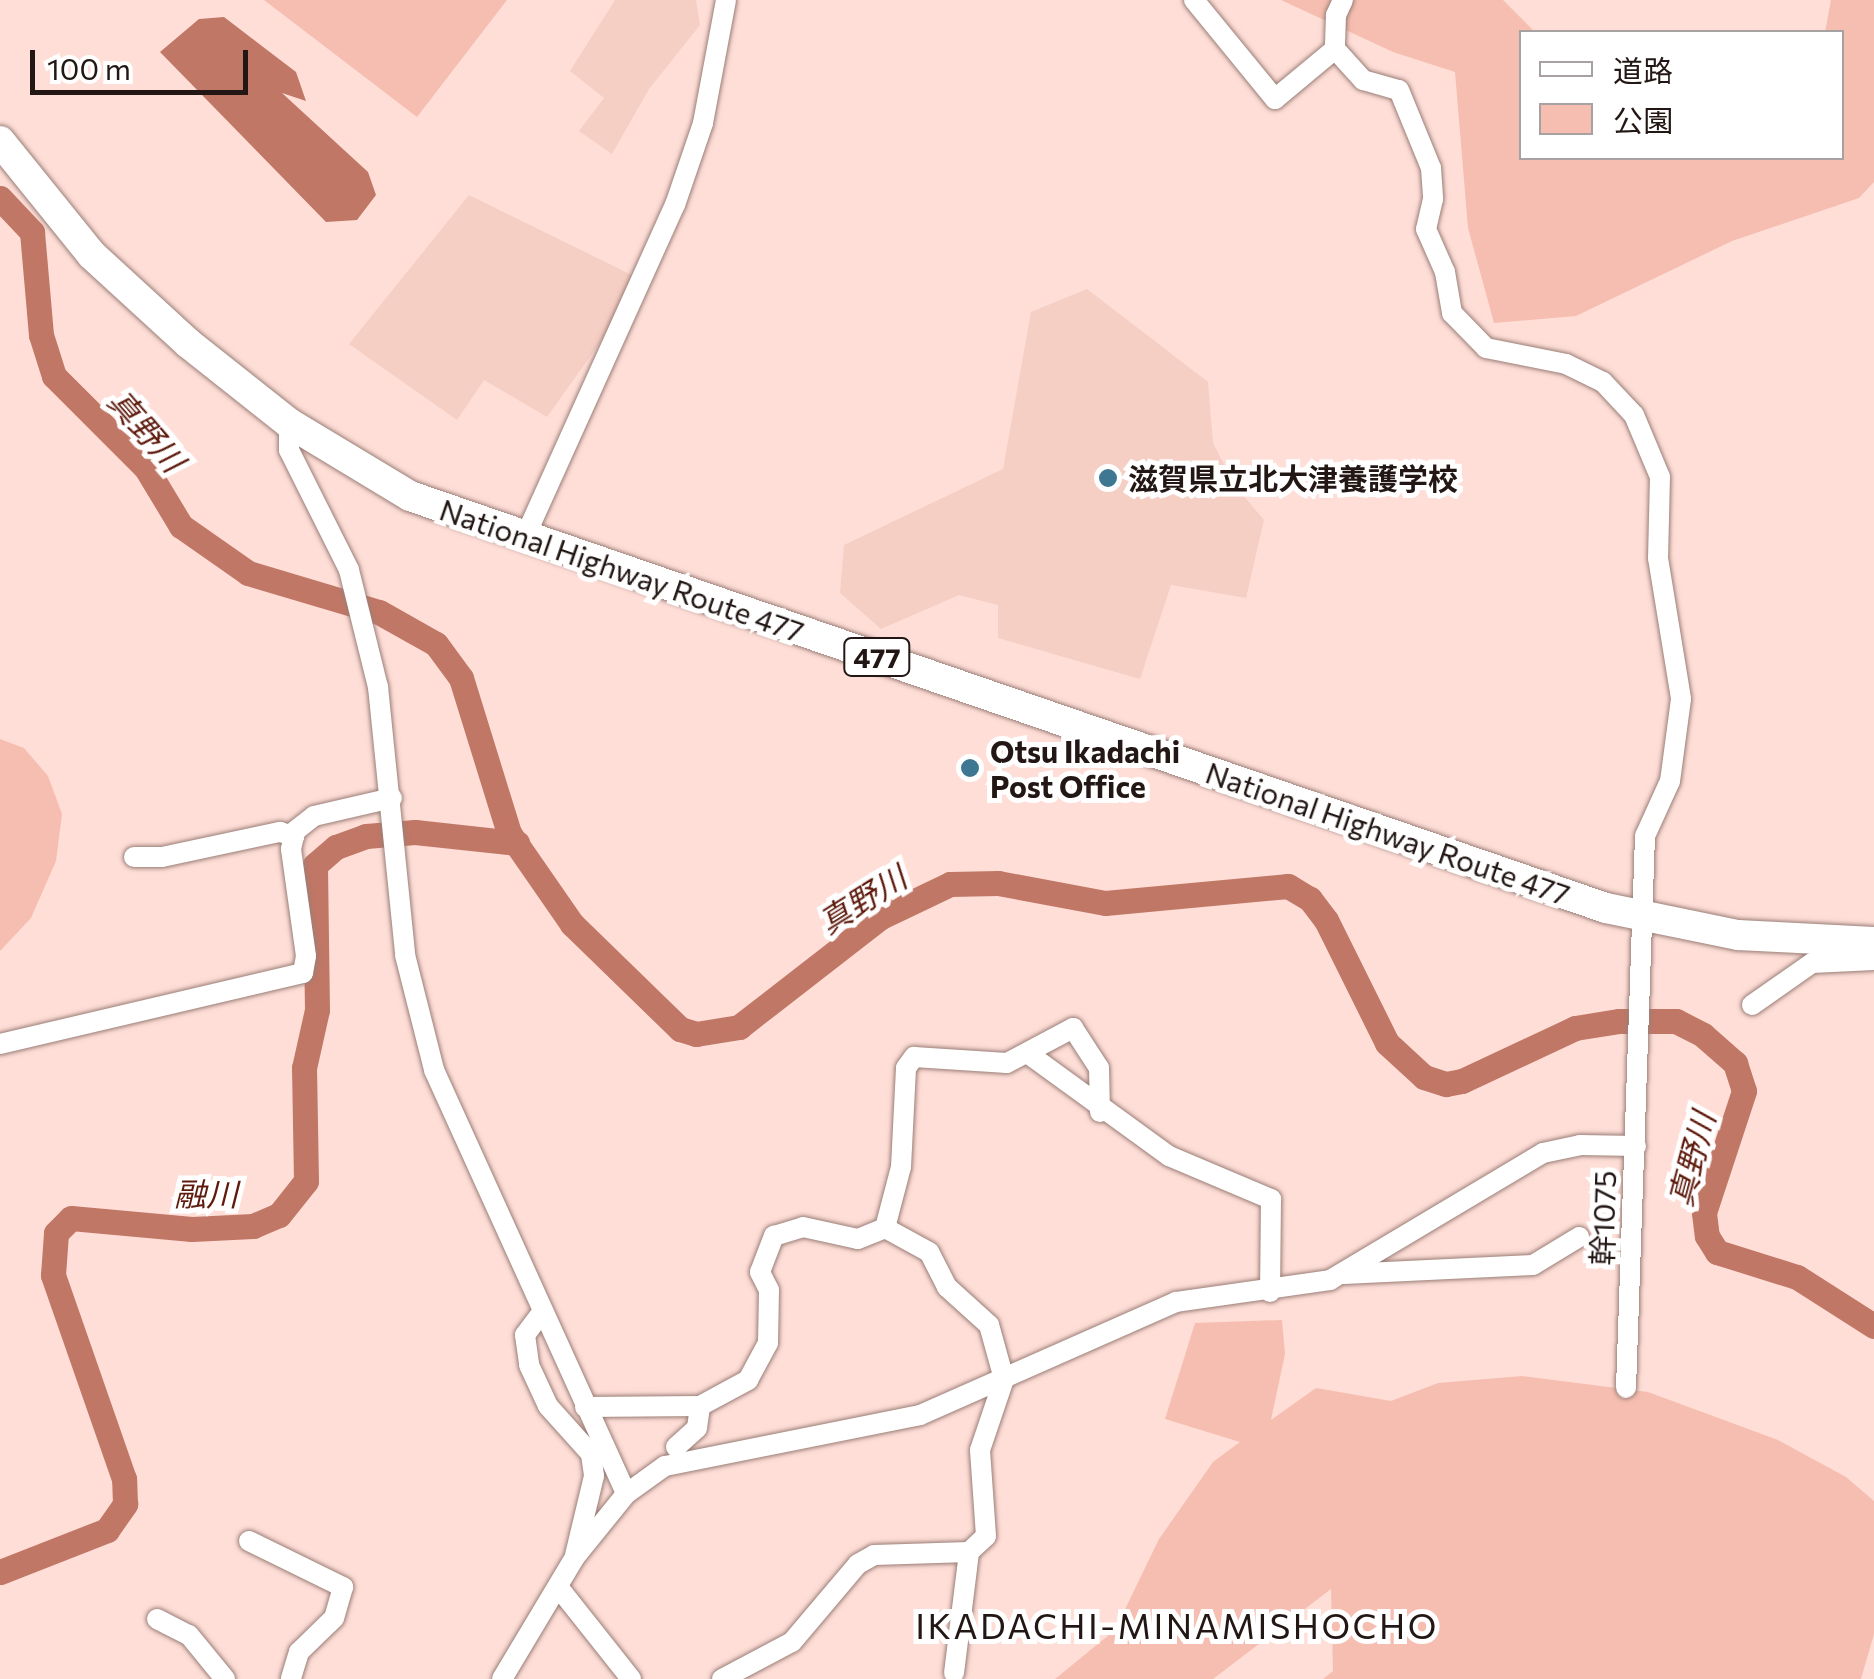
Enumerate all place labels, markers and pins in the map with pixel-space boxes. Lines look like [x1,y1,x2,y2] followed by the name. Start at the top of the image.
[1128,460,1458,496] place label: 滋賀県立北大津養護学校
[1097,467,1119,489] marker: 滋賀県立北大津養護学校
[990,733,1180,804] place label: Otsu Ikadachi Post Office
[959,757,981,779] marker: Otsu Ikadachi Post Office

